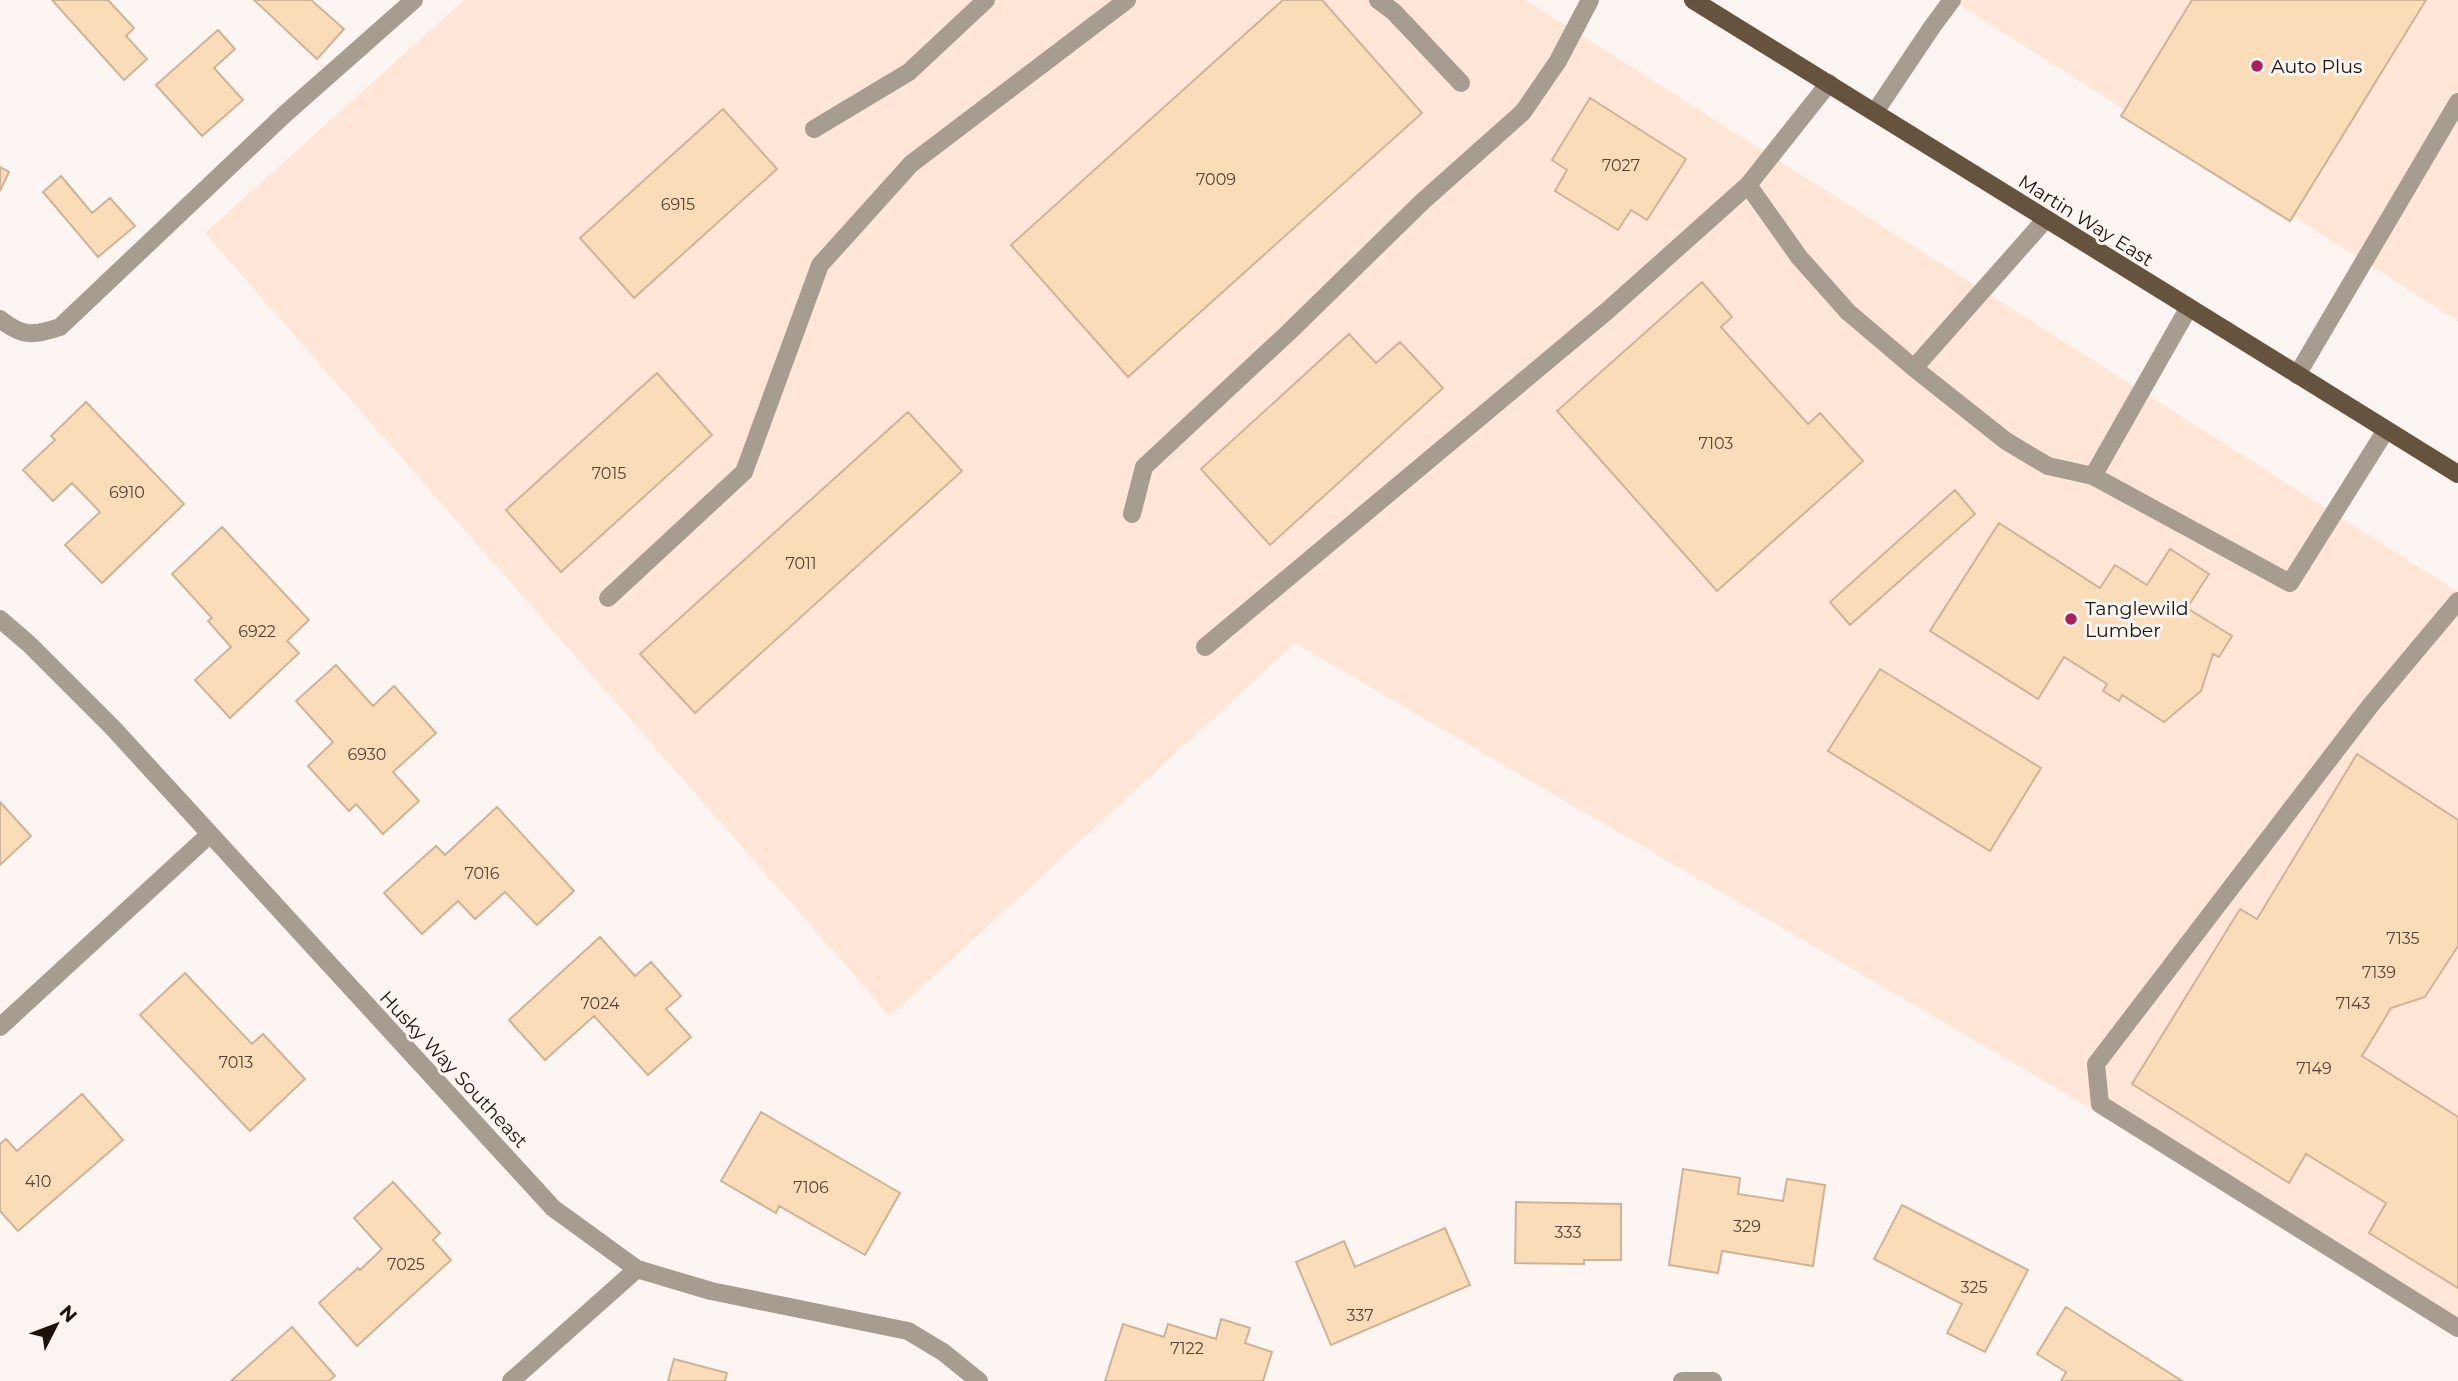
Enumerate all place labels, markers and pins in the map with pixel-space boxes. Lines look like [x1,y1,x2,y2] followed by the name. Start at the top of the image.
[2271,55,2362,78] place label: Auto Plus
[2249,58,2265,74] marker: Auto Plus
[2085,597,2189,642] place label: Tanglewild Lumber
[2063,611,2079,627] marker: Tanglewild Lumber

